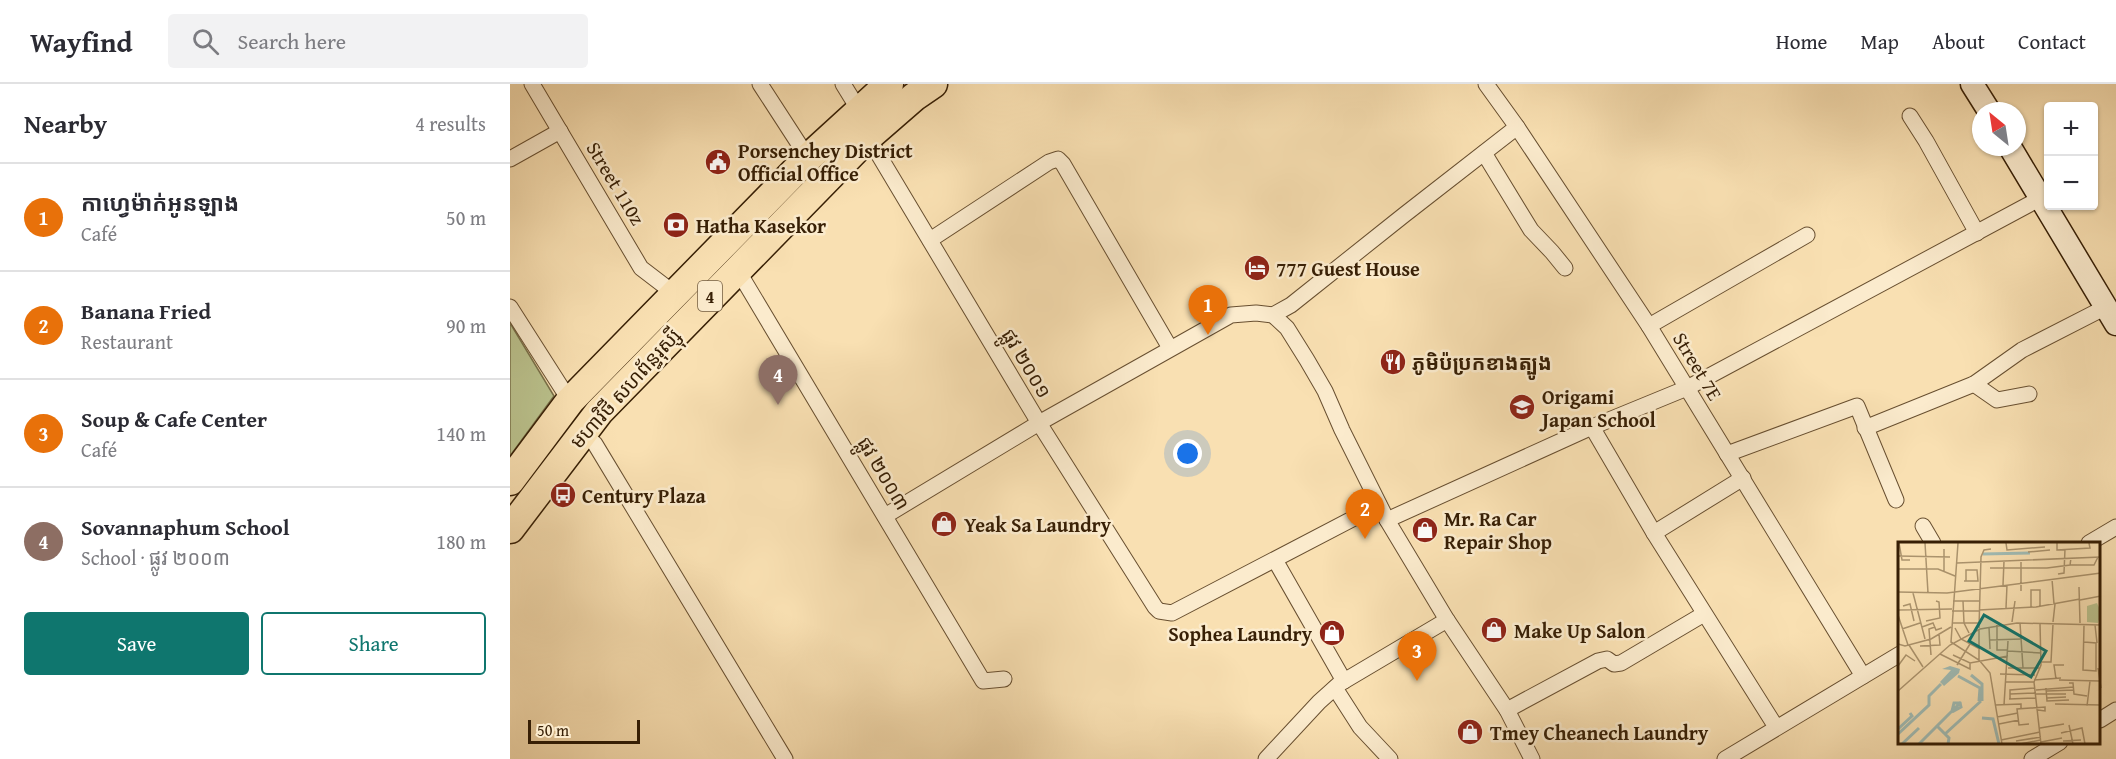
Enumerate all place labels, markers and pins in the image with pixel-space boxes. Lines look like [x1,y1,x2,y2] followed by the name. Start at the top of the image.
[738,136,913,188] place label: Porsenchey District Official Office
[703,147,733,177] public building icon: Porsenchey District Official Office
[661,210,691,240] bank icon: Hatha Kasekor
[696,211,826,240] place label: Hatha Kasekor
[1242,253,1272,283] hotel icon: 777 Guest House
[1276,254,1420,283] place label: 777 Guest House
[1188,286,1228,335] pin: 1
[1378,347,1408,377] restaurant icon: ភូមិប៉ប្រកខាងត្បូង
[1412,348,1552,380] place label: ភូមិប៉ប្រកខាងត្បូង
[758,356,798,405] pin: 4
[1539,382,1656,434] place label: Origami Japan School
[1507,392,1537,422] school or university icon: Origami Japan School
[548,480,578,510] bus stop icon: Century Plaza
[582,481,706,510] place label: Century Plaza
[1346,490,1384,539] pin: 2
[1444,504,1552,556] place label: Mr. Ra Car Repair Shop
[929,509,959,539] shop icon: Yeak Sa Laundry
[964,510,1112,539] place label: Yeak Sa Laundry
[1410,515,1440,545] shop icon: Mr. Ra Car Repair Shop
[1479,615,1509,645] shop icon: Make Up Salon
[1514,616,1645,645] place label: Make Up Salon
[1317,618,1347,648] shop icon: Sophea Laundry
[1168,619,1313,648] place label: Sophea Laundry
[1398,632,1436,681] pin: 3
[1455,717,1485,747] shop icon: Tmey Cheanech Laundry
[1490,718,1709,747] place label: Tmey Cheanech Laundry

